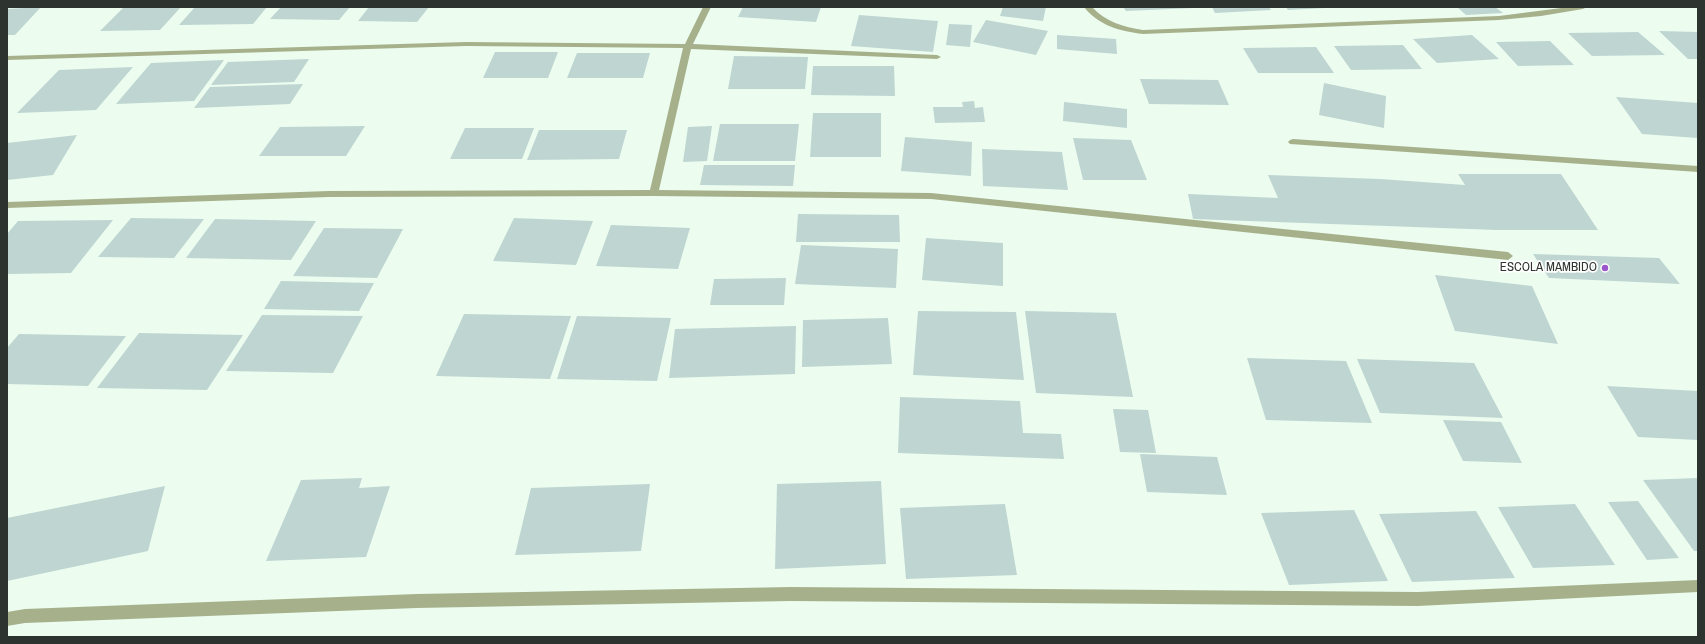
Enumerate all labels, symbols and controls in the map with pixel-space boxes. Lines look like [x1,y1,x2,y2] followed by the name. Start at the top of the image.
[1500,260,1597,276] place label: ESCOLA MAMBIDO
[1600,263,1610,273] marker: ESCOLA MAMBIDO

